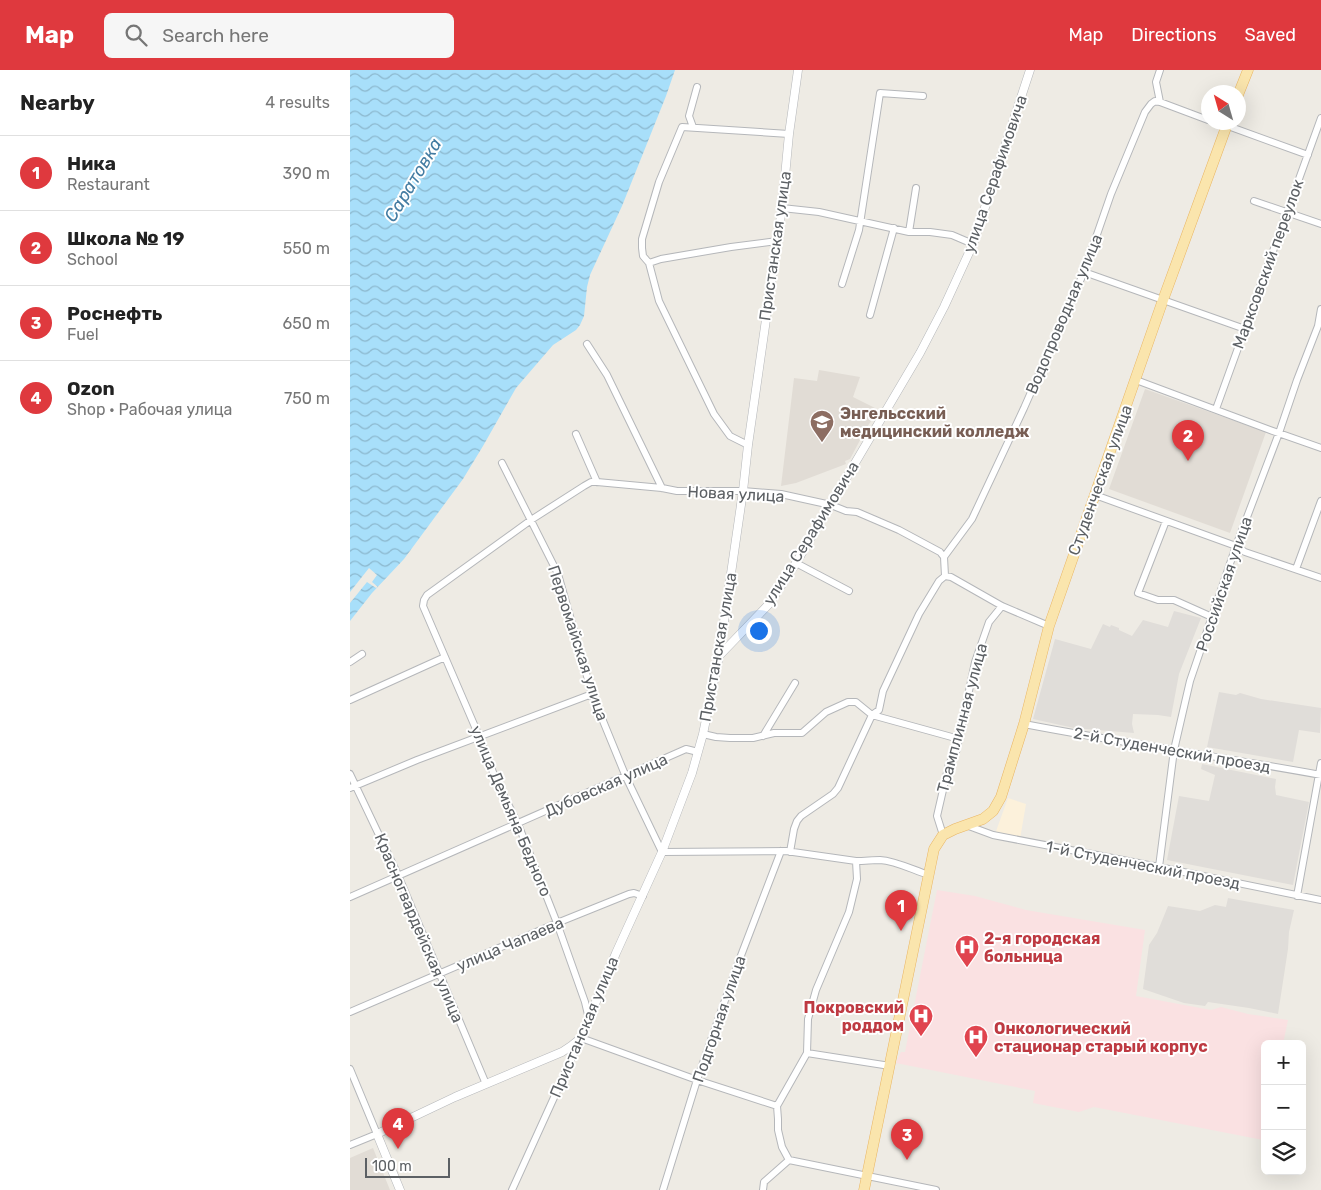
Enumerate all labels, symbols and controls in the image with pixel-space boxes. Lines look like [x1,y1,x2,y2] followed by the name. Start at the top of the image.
[104,13,454,58] search box
[25,21,74,49] text: Map
[122,21,150,49] icon: search
[162,24,269,47] text: Search here
[1068,24,1103,46] text: Map
[1131,24,1217,46] text: Directions
[1245,24,1296,46] text: Saved
[1201,85,1246,130] north arrow
[20,90,95,115] text: Nearby
[265,93,330,112] text: 4 results
[959,93,1031,255] street label: улица Серафимовича
[380,134,447,226] water label: Саратовка
[67,152,116,175] text: Ника
[32,164,40,183] text: 1
[283,164,330,183] text: 390 m
[755,170,795,322] street label: Пристанская улица
[67,175,150,194] text: Restaurant
[1228,176,1308,351] street label: Марксовский переулок
[67,227,184,250] text: Школа № 19
[1022,231,1106,397] street label: Водопроводная улица
[31,239,41,258] text: 2
[283,239,330,258] text: 550 m
[67,250,118,269] text: School
[67,302,162,325] text: Роснефть
[31,314,41,333] text: 3
[283,314,330,333] text: 650 m
[67,325,99,344] text: Fuel
[67,377,115,400] text: Ozon
[31,389,41,408] text: 4
[284,389,330,408] text: 750 m
[67,400,232,419] text: Shop · Рабочая улица
[1064,402,1136,558] street label: Студенческая улица
[840,404,1030,441] place label: Энгельсский медицинский колледж
[809,409,835,443] school or university icon: Энгельсский медицинский колледж
[1172,420,1204,461] pin: 2
[759,458,863,608] street label: улица Серафимовича
[687,482,785,506] street label: Новая улица
[1192,514,1256,654] street label: Российская улица
[544,563,612,723] street label: Первомайская улица
[696,571,740,723] street label: Пристанская улица
[746,618,772,644] your location
[933,641,991,795] street label: Трамплинная улица
[466,723,556,899] street label: улица Демьяна Бедного
[1072,723,1272,777] street label: 2-й Студенческий проезд
[542,749,670,821] street label: Дубовская улица
[370,830,468,1026] street label: Красногвардейская улица
[1044,837,1242,893] street label: 1-й Студенческий проезд
[885,890,917,931] pin: 1
[454,913,566,975] street label: улица Чапаева
[984,929,1101,966] place label: 2-я городская больница
[954,934,980,968] hospital icon: 2-я городская больница
[688,953,750,1085] street label: Подгорная улица
[546,954,622,1100] street label: Пристанская улица
[803,998,904,1035] place label: Покровский роддом
[908,1003,934,1037] hospital icon: Покровский роддом
[994,1019,1208,1056] place label: Онкологический стационар старый корпус
[963,1024,989,1058] hospital icon: Онкологический стационар старый корпус
[1261,1040,1306,1175] map controls
[1261,1040,1306,1085] button: +
[1261,1085,1306,1130] button: −
[382,1108,414,1149] pin: 4
[891,1119,923,1160] pin: 3
[1261,1130,1306,1175] button: layers
[365,1155,450,1178] scale bar
[372,1158,412,1175] text: 100 m

